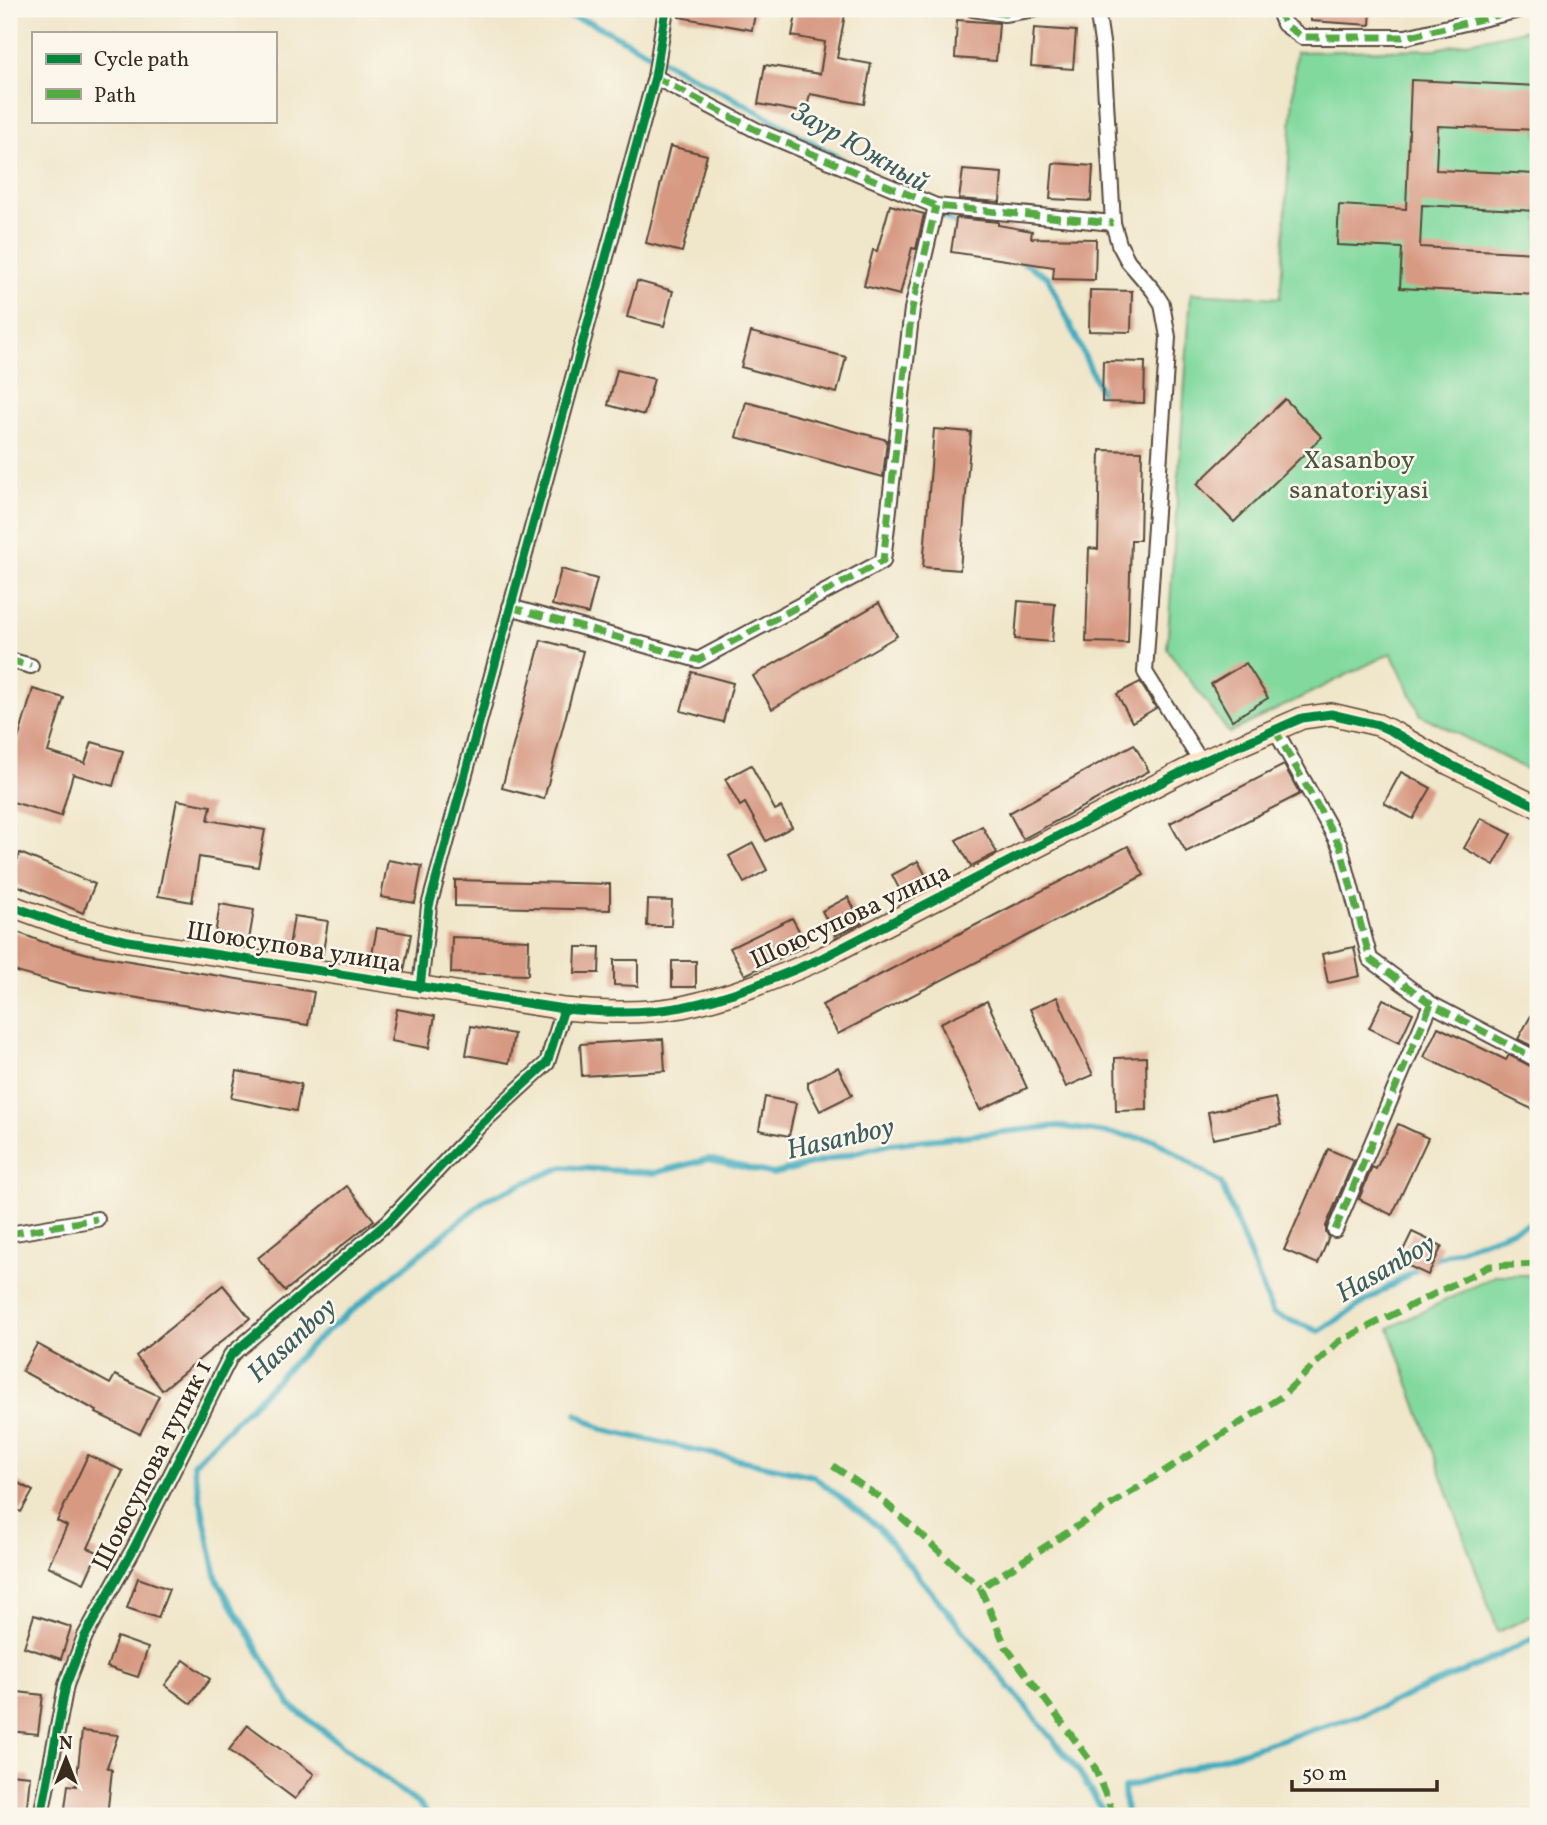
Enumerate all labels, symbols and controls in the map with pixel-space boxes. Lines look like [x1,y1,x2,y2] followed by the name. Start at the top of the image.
[32,32,276,122] legend
[94,46,189,75] text: Cycle path
[94,82,136,111] text: Path
[783,93,935,203] water label: Заур Южный
[1289,443,1429,509] park label: Xasanboy sanatoriyasi
[745,855,957,979] street label: Шоюсупова улица
[184,913,404,983] street label: Шоюсупова улица
[783,1108,899,1171] water label: Hasanboy
[1329,1225,1444,1314] water label: Hasanboy
[239,1289,346,1393] water label: Hasanboy
[84,1354,222,1578] street label: Шоюсупова тупик 1
[32,1724,102,1794] north arrow
[59,1731,73,1757] text: N
[1292,1748,1437,1792] scale bar
[1302,1760,1347,1789] text: 50 m

